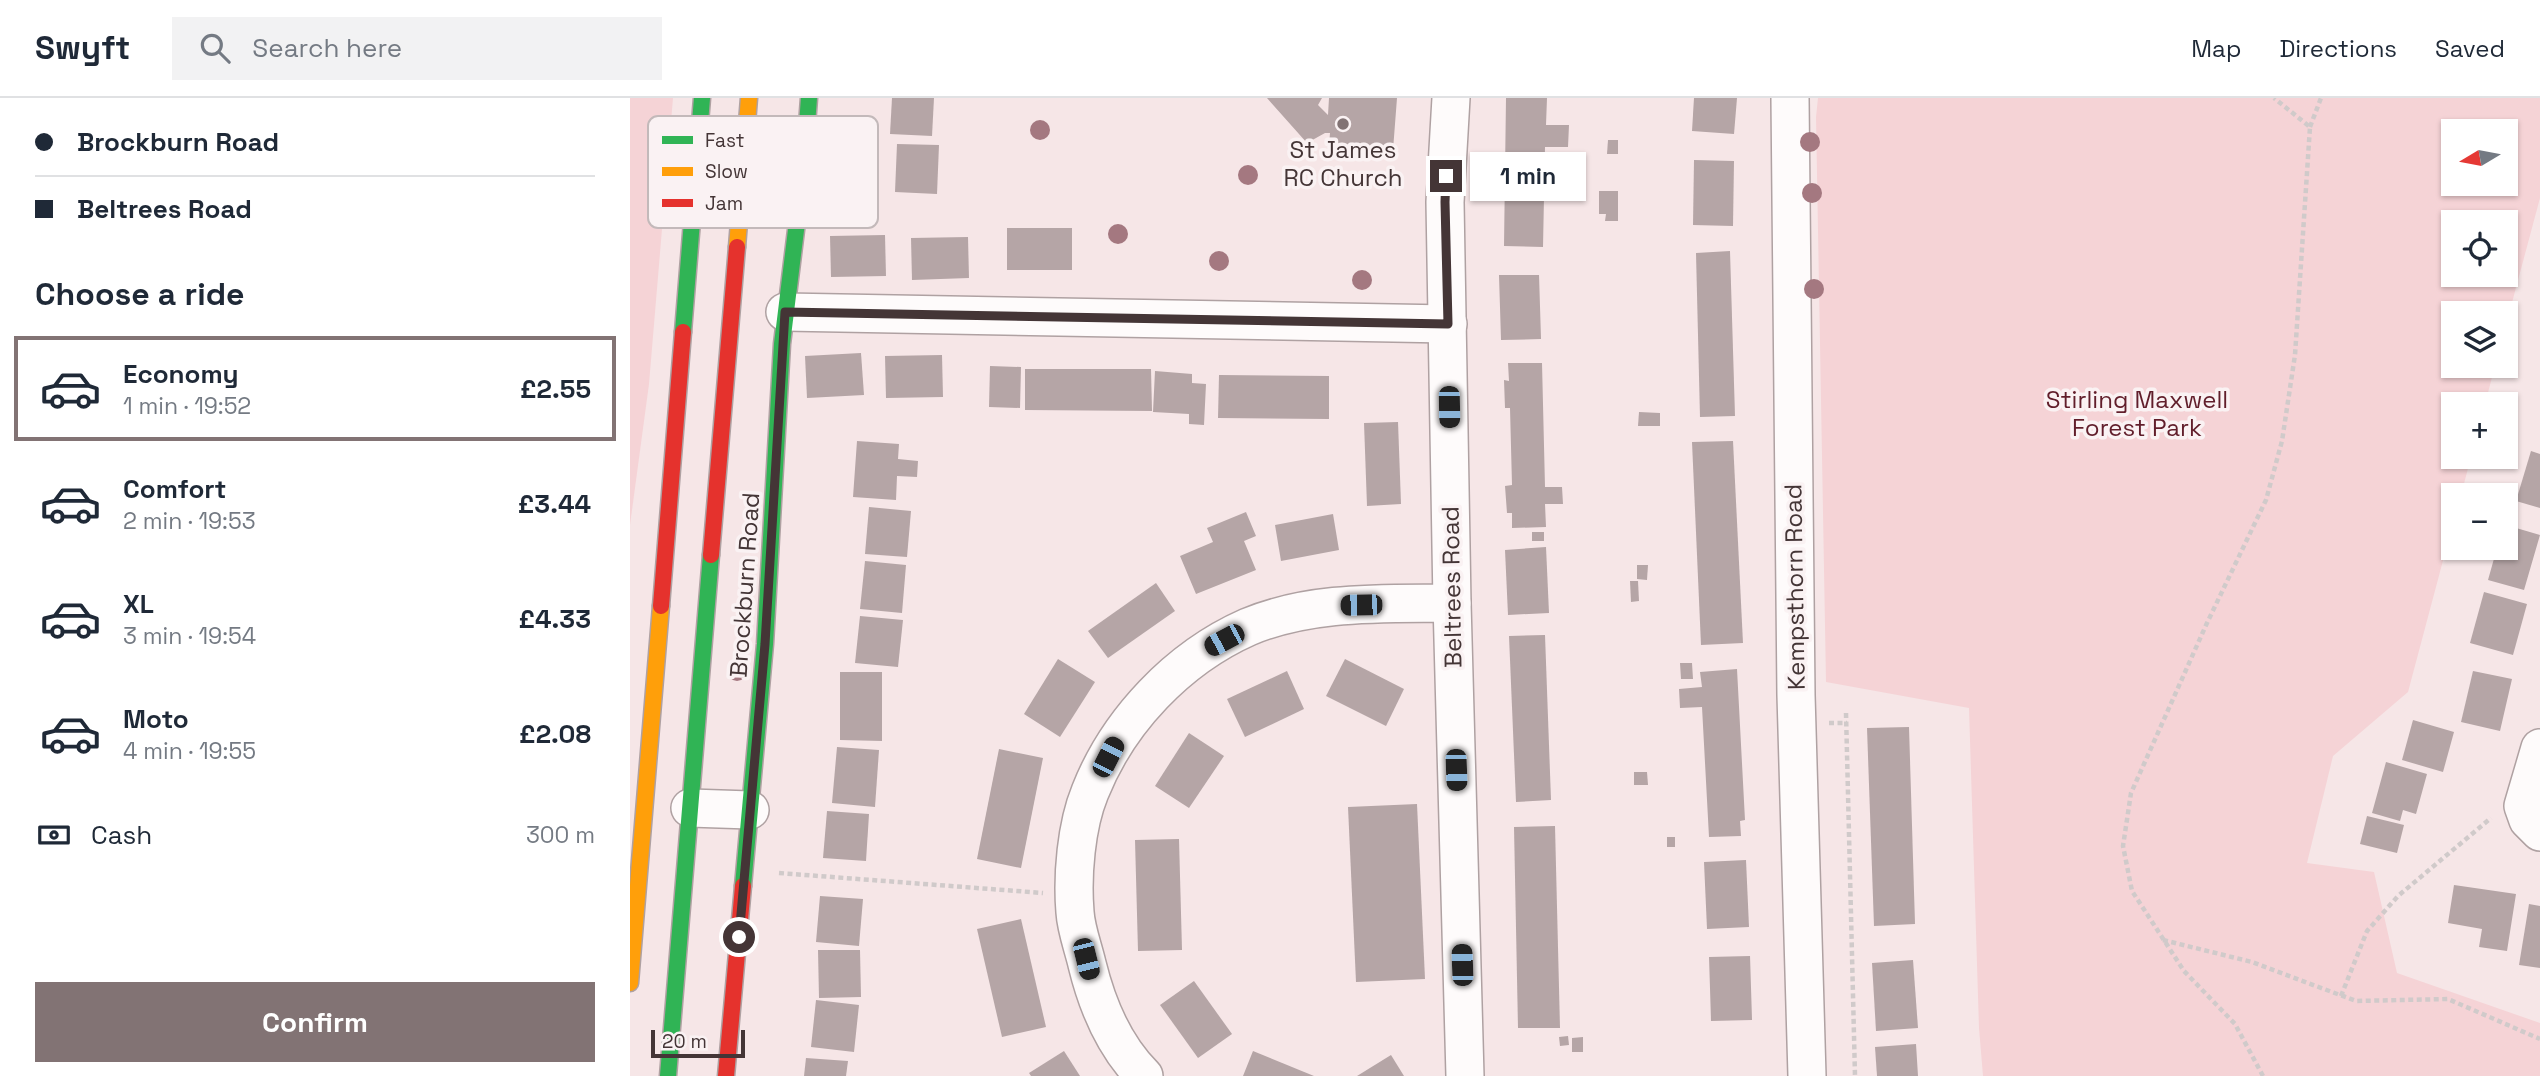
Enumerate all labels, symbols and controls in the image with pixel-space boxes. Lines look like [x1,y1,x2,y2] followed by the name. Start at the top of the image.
[172,17,662,80] search box
[35,27,130,69] text: Swyft
[196,29,234,67] icon: search
[252,31,402,65] text: Search here
[2191,33,2241,64] text: Map
[2279,33,2397,64] text: Directions
[2435,33,2505,64] text: Saved
[648,116,878,228] legend
[1335,116,1351,132] marker: St James RC Church
[2441,119,2518,196] north arrow
[2441,119,2518,560] map controls
[77,125,279,159] text: Brockburn Road
[705,128,745,153] text: Fast
[1283,134,1403,193] place label: St James RC Church
[1470,152,1586,200] callout: 1 min
[705,159,748,184] text: Slow
[1430,160,1462,192] route end
[1500,161,1556,191] text: 1 min
[705,191,743,216] text: Jam
[77,192,252,226] text: Beltrees Road
[2441,210,2518,287] button: locate
[35,274,245,314] text: Choose a ride
[2441,301,2518,378] button: layers
[39,357,102,420] icon: car
[123,357,239,391] text: Economy
[520,372,591,406] text: £2.55
[2046,384,2228,443] park label: Stirling Maxwell Forest Park
[1439,386,1460,428] car
[123,391,251,421] text: 1 min · 19:52
[2441,392,2518,469] button: +
[39,472,102,535] icon: car
[123,472,226,506] text: Comfort
[2441,483,2518,560] button: −
[1777,484,1812,690] street label: Kempsthorn Road
[518,487,591,521] text: £3.44
[723,491,766,679] street label: Brockburn Road
[123,506,256,536] text: 2 min · 19:53
[1435,506,1468,668] street label: Beltrees Road
[39,587,102,650] icon: car
[123,587,154,621] text: XL
[1340,594,1383,616] car
[519,602,591,636] text: £4.33
[123,621,256,651] text: 3 min · 19:54
[1201,621,1248,659] car
[39,702,102,765] icon: car
[123,702,189,736] text: Moto
[519,717,591,751] text: £2.08
[1090,734,1127,780] car
[123,736,256,766] text: 4 min · 19:55
[1445,749,1468,791] car
[35,816,73,854] icon: cash
[91,818,152,852] text: Cash
[526,820,595,850] text: 300 m
[723,921,755,953] route start
[1071,936,1102,982] car
[1451,944,1474,986] car
[35,982,595,1062] button: Confirm
[651,1027,746,1059] scale bar
[662,1029,707,1054] text: 20 m

